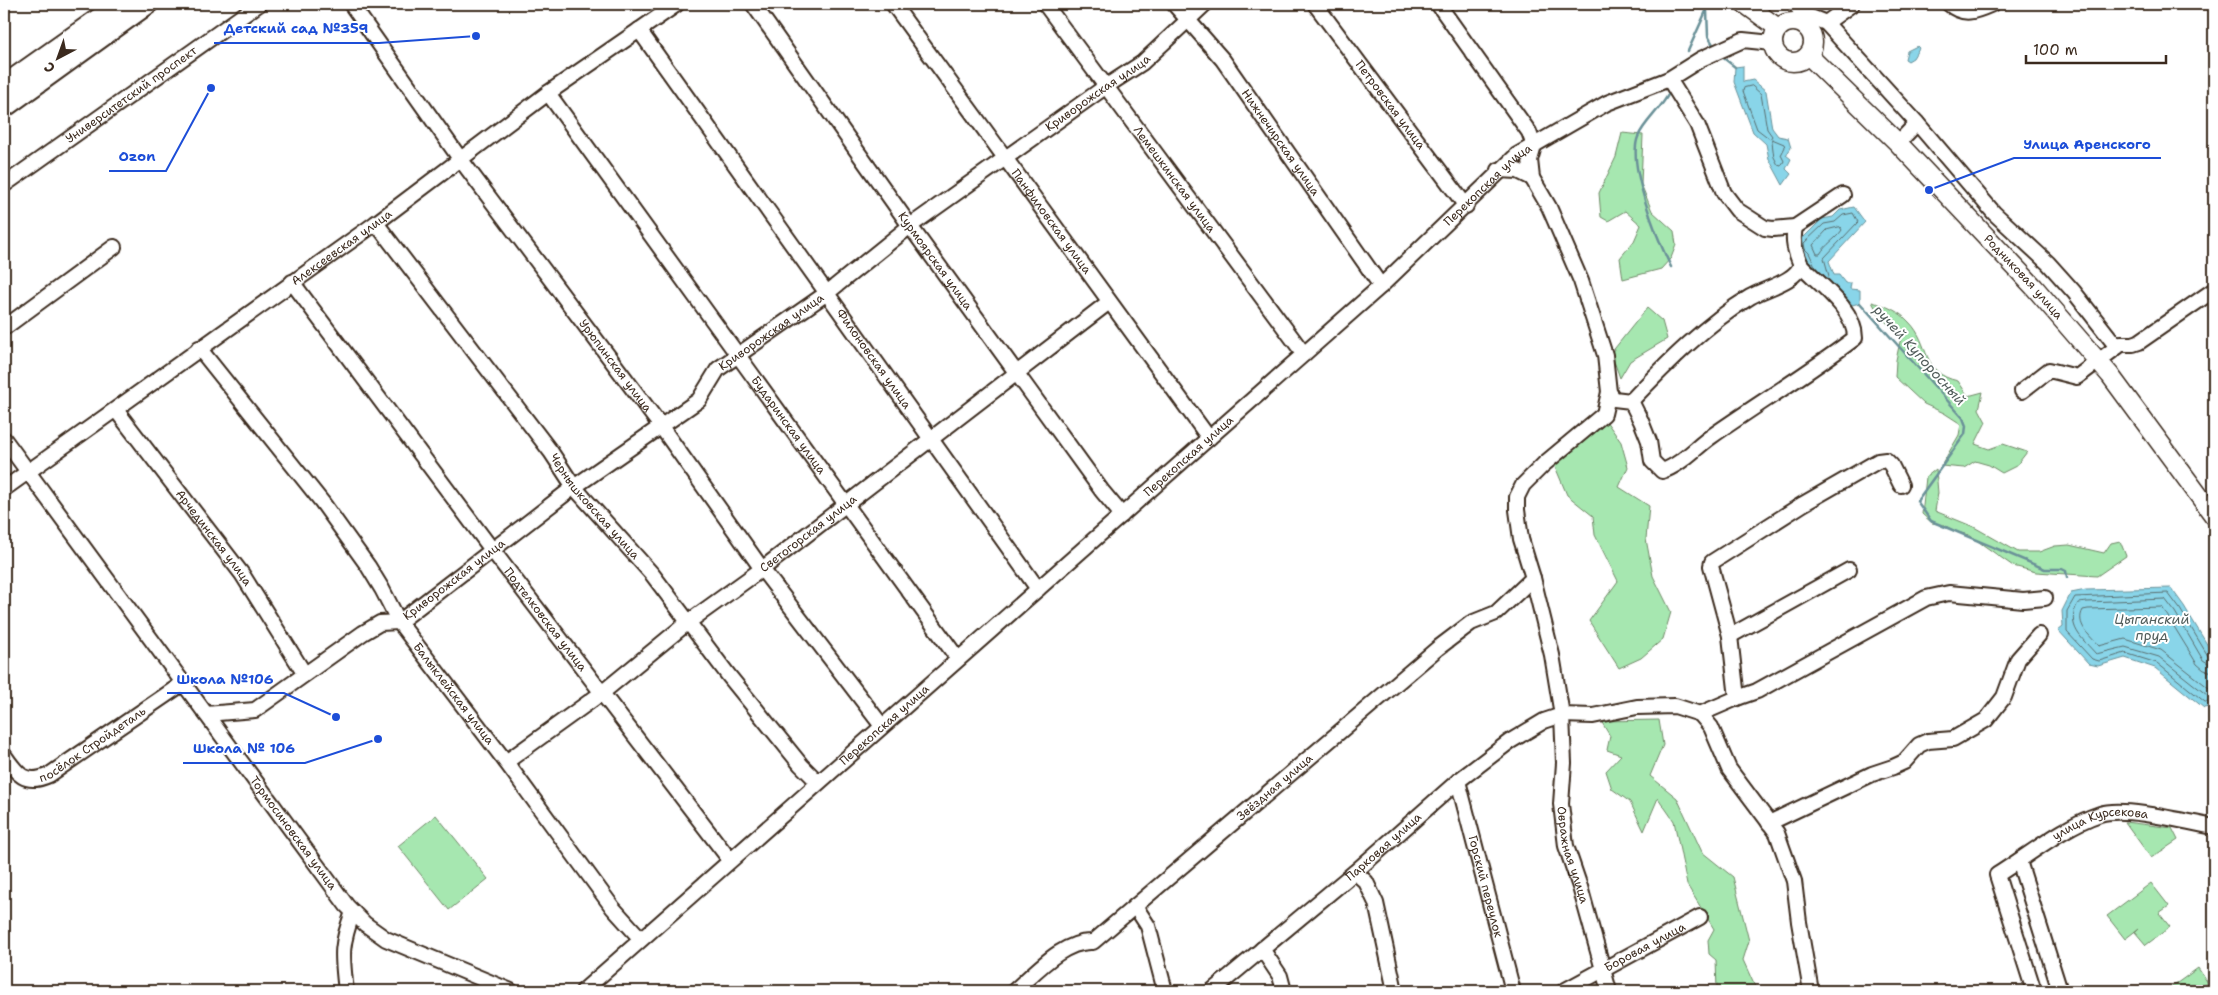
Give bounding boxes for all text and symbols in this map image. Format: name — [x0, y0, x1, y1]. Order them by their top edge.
callout: Детский сад №359 — [214, 14, 379, 43]
text: Детский сад №359 — [224, 19, 368, 37]
north arrow — [32, 32, 82, 82]
scale bar — [2026, 32, 2166, 64]
text: 100 m — [2033, 40, 2078, 60]
street label: Университетский проспект — [62, 42, 201, 147]
street label: Криворожская улица — [1042, 51, 1154, 135]
street label: Петровская улица — [1352, 57, 1429, 153]
text: С — [40, 58, 59, 77]
street label: Нижнечирская улица — [1238, 86, 1324, 199]
street label: Лемешкинская улица — [1130, 123, 1220, 236]
callout: Улица Аренского — [2014, 129, 2161, 158]
text: Улица Аренского — [2023, 135, 2151, 153]
street label: Перекопская улица — [1440, 140, 1535, 229]
callout: Ozon — [109, 142, 166, 171]
text: Ozon — [119, 147, 155, 165]
street label: Панфиловская улица — [1008, 166, 1095, 278]
street label: Алексеевская улица — [288, 206, 395, 289]
street label: Курмоярская улица — [894, 209, 976, 314]
street label: Родниковая улица — [1980, 231, 2067, 323]
street label: Криворожская улица — [715, 289, 827, 374]
water label: ручей Купоросный — [1869, 300, 1970, 409]
street label: Филоновская улица — [833, 306, 915, 413]
street label: Урюпинская улица — [575, 316, 656, 416]
street label: Бударинская улица — [748, 373, 830, 478]
street label: Перекопская улица — [1140, 412, 1237, 500]
street label: Чернышковская улица — [546, 450, 643, 563]
street label: Арчединская улица — [172, 486, 256, 589]
street label: Светогорская улица — [756, 491, 860, 576]
street label: Криворожская улица — [400, 535, 509, 624]
street label: Подтелковская улица — [500, 564, 591, 675]
water label: Цыганский пруд — [2114, 610, 2190, 644]
street label: Балыклейская улица — [409, 639, 498, 748]
callout: Школа №106 — [167, 664, 284, 693]
text: Школа №106 — [176, 670, 274, 688]
street label: Перекопская улица — [836, 681, 933, 769]
street label: посёлок Стройдеталь — [37, 703, 149, 786]
callout: Школа № 106 — [183, 734, 305, 763]
text: Школа № 106 — [193, 739, 295, 757]
street label: Звёздная улица — [1233, 750, 1316, 824]
street label: Тормосиновская улица — [246, 773, 341, 894]
street label: улица Курсекова — [2049, 804, 2150, 844]
street label: Овражная улица — [1553, 805, 1592, 906]
street label: Парковая улица — [1342, 809, 1425, 885]
street label: Горский переулок — [1465, 834, 1507, 940]
street label: Боровая улица — [1602, 918, 1689, 976]

